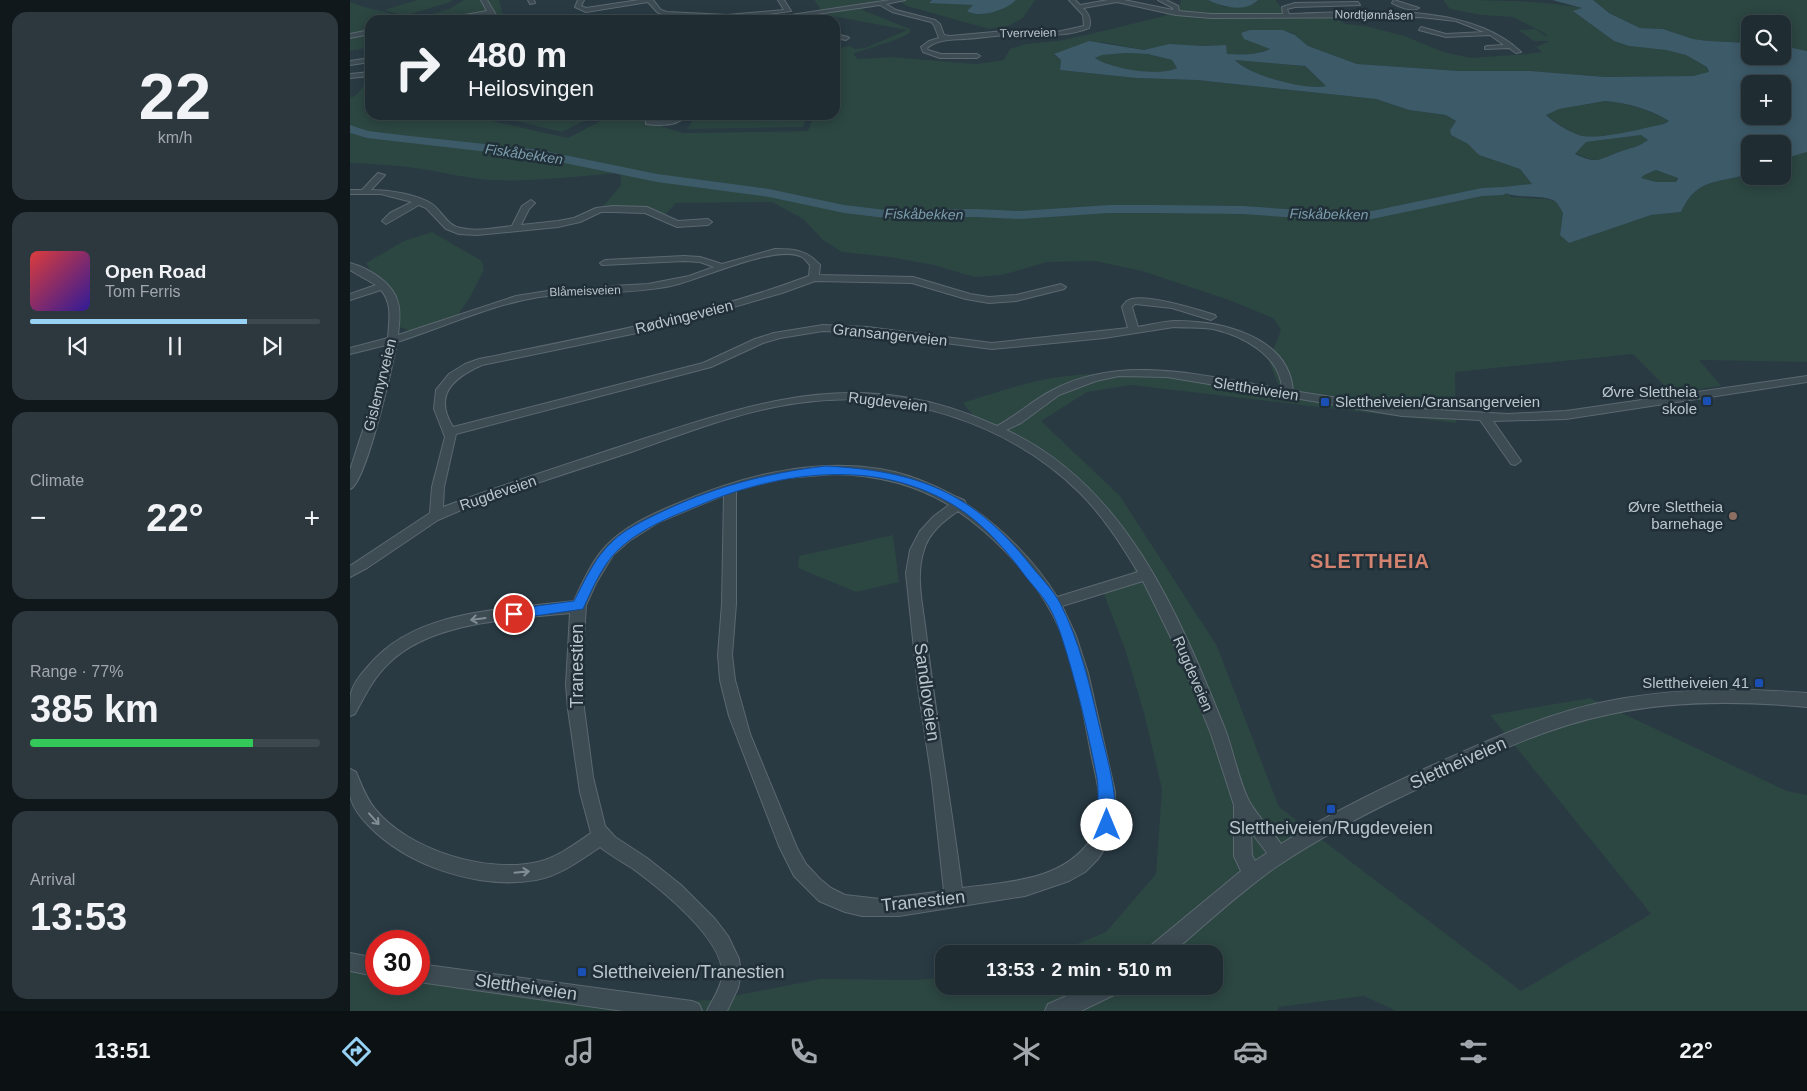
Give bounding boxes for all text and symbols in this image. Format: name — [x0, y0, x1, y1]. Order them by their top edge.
street label: Nordtjønnåsen — [1335, 7, 1413, 23]
map controls — [1741, 15, 1791, 185]
button: search — [1741, 15, 1791, 65]
street label: Tverrveien — [1000, 26, 1056, 40]
icon: right — [385, 35, 450, 100]
text: 480 m — [468, 35, 567, 74]
text: 22 — [139, 60, 211, 133]
button: + — [1741, 75, 1791, 125]
text: Heilosvingen — [468, 76, 594, 101]
text: km/h — [158, 129, 192, 146]
button: − — [1741, 135, 1791, 185]
water label: Fiskåbekken — [484, 141, 564, 167]
water label: Fiskåbekken — [885, 205, 964, 223]
water label: Fiskåbekken — [1290, 205, 1369, 223]
text: Open Road — [105, 261, 206, 282]
text: Tom Ferris — [105, 283, 181, 300]
street label: Blåmeisveien — [549, 283, 621, 299]
street label: Rødvingeveien — [633, 296, 734, 337]
street label: Gransangerveien — [832, 320, 948, 349]
icon: previous — [64, 332, 92, 360]
icon: pause — [161, 332, 189, 360]
icon: next — [258, 332, 286, 360]
street label: Gislemyrveien — [360, 337, 399, 433]
street label: Slettheiveien — [1212, 373, 1300, 404]
place label: Øvre Slettheia skole — [1602, 383, 1698, 417]
street label: Rugdeveien — [847, 388, 929, 415]
place label: Slettheiveien/Gransangerveien — [1335, 393, 1540, 410]
marker: Øvre Slettheia skole — [1701, 395, 1713, 407]
marker: Slettheiveien/Gransangerveien — [1319, 396, 1331, 408]
street label: Rugdeveien — [457, 471, 538, 514]
text: Climate — [30, 472, 84, 489]
text: 22° — [146, 497, 204, 539]
place label: Øvre Slettheia barnehage — [1628, 498, 1724, 532]
text: − — [30, 502, 46, 533]
text: + — [304, 502, 320, 533]
marker: Øvre Slettheia barnehage — [1727, 510, 1739, 522]
district label: SLETTHEIA — [1310, 550, 1430, 572]
pin — [493, 593, 535, 635]
icon: arrive — [500, 600, 528, 628]
one-way arrow — [470, 614, 486, 624]
street label: Tranestien — [567, 624, 587, 708]
street label: Rugdeveien — [1170, 634, 1217, 714]
street label: Sandloveien — [910, 642, 944, 742]
text: Range · 77% — [30, 663, 123, 680]
place label: Slettheiveien 41 — [1642, 674, 1749, 691]
marker: Slettheiveien 41 — [1753, 677, 1765, 689]
text: 385 km — [30, 688, 159, 730]
street label: Slettheiveien — [1407, 733, 1509, 793]
position arrow — [1080, 798, 1132, 850]
marker: Slettheiveien/Rugdeveien — [1325, 803, 1337, 815]
one-way arrow — [368, 813, 380, 826]
place label: Slettheiveien/Rugdeveien — [1229, 818, 1433, 838]
one-way arrow — [514, 867, 530, 877]
text: Arrival — [30, 871, 75, 888]
street label: Tranestien — [880, 887, 966, 915]
text: 13:53 — [30, 896, 127, 938]
speed limit sign: 30 — [365, 930, 430, 995]
text: 13:53 · 2 min · 510 m — [986, 959, 1172, 980]
place label: Slettheiveien/Tranestien — [592, 962, 784, 982]
marker: Slettheiveien/Tranestien — [576, 966, 588, 978]
street label: Slettheiveien — [474, 970, 578, 1004]
icon: directions — [339, 1034, 374, 1069]
icon: music — [562, 1034, 597, 1069]
icon: phone — [786, 1034, 821, 1069]
icon: climate — [1009, 1034, 1044, 1069]
icon: car — [1233, 1034, 1268, 1069]
icon: filters — [1456, 1034, 1491, 1069]
text: 13:51 — [94, 1038, 150, 1063]
text: 22° — [1679, 1038, 1713, 1063]

